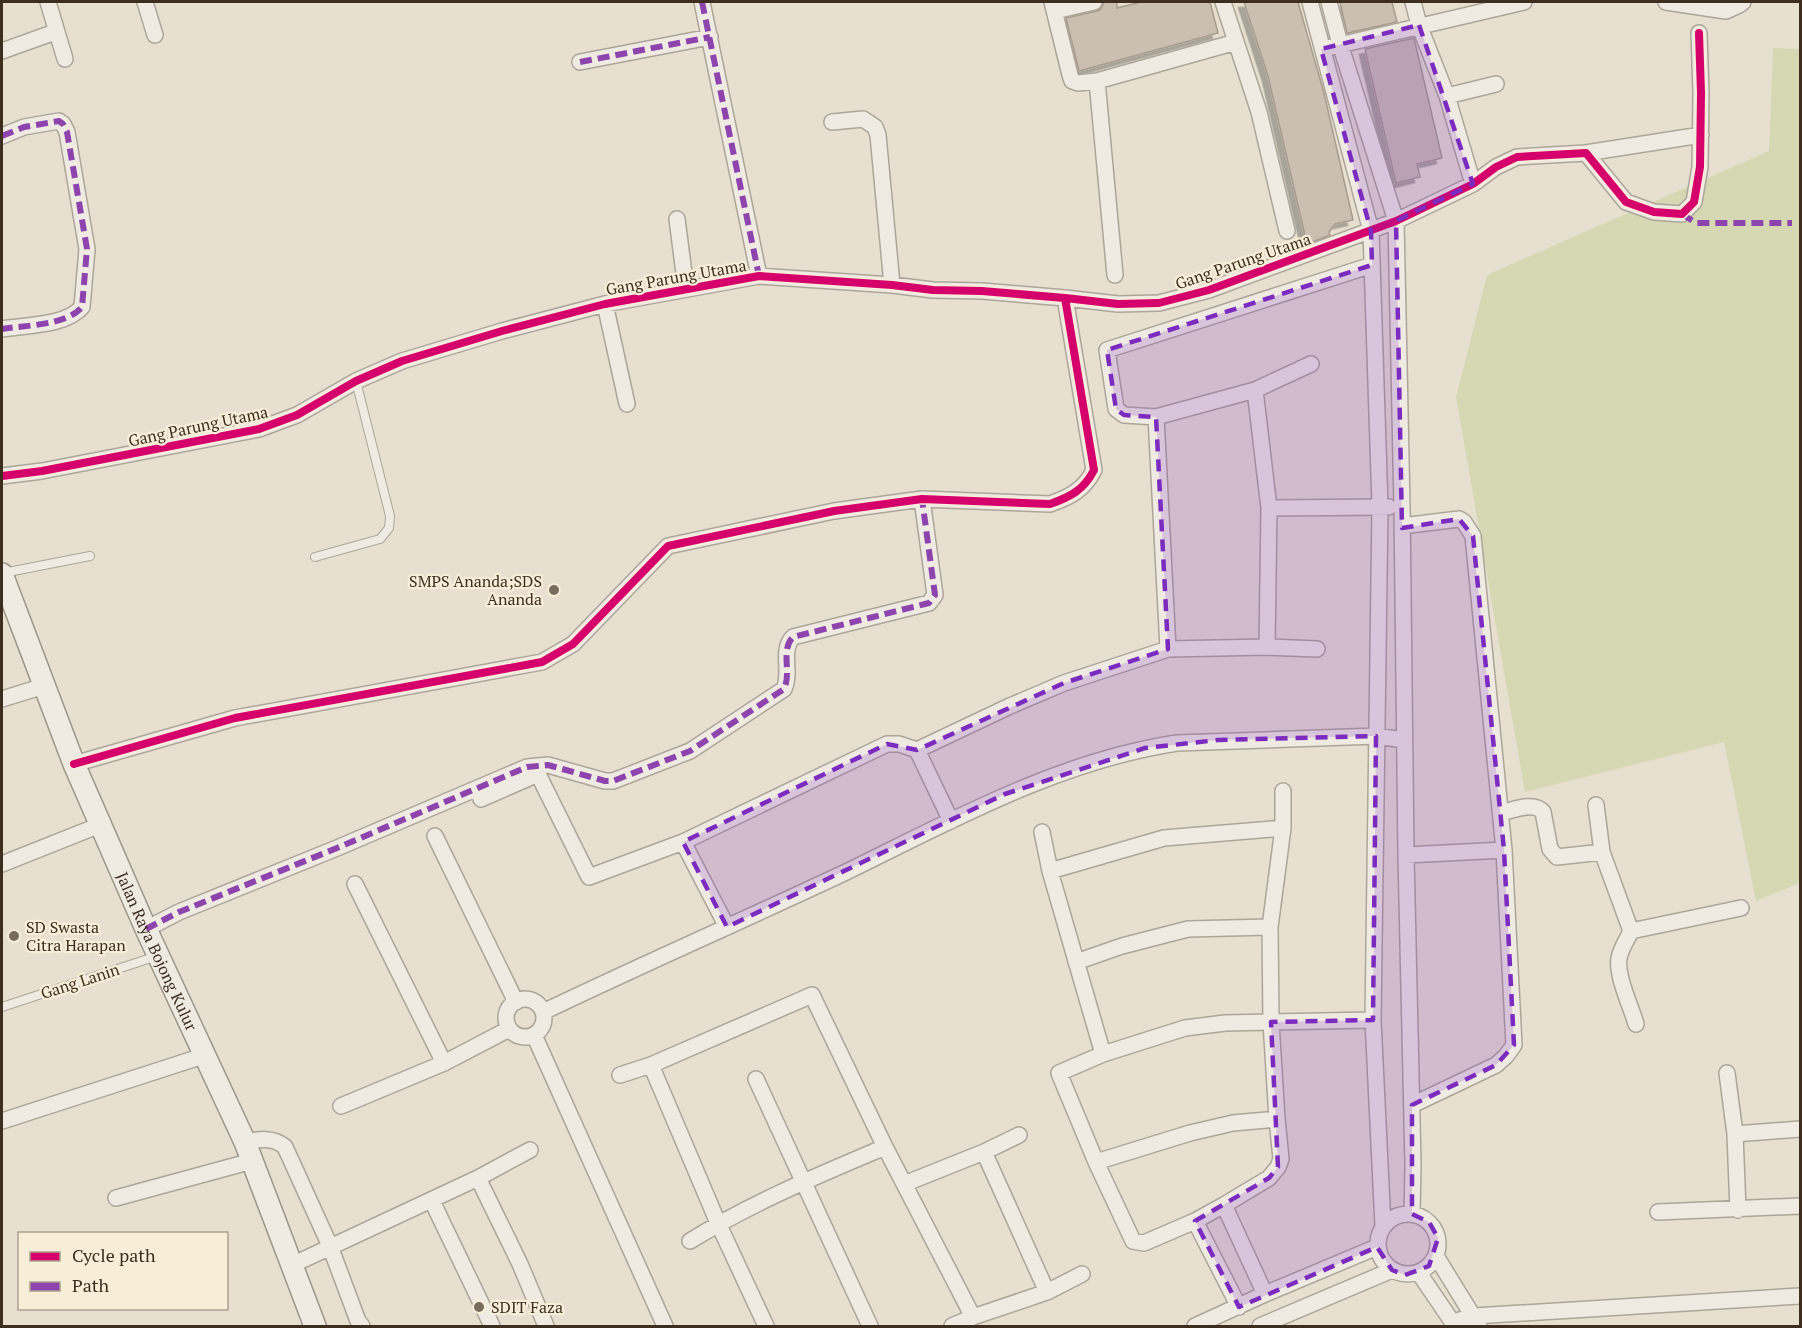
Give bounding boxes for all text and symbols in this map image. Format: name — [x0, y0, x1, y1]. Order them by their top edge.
street label: Gang Parung Utama — [1172, 227, 1314, 295]
street label: Gang Parung Utama — [604, 254, 748, 300]
street label: Gang Parung Utama — [126, 400, 270, 452]
place label: SMPS Ananda;SDS Ananda — [409, 570, 542, 610]
marker: SMPS Ananda;SDS Ananda — [547, 583, 561, 597]
street label: Jalan Raya Bojong Kulur — [111, 869, 203, 1035]
place label: SD Swasta Citra Harapan — [26, 916, 126, 956]
marker: SD Swasta Citra Harapan — [7, 929, 21, 943]
street label: Gang Lanin — [38, 958, 123, 1004]
legend — [18, 1232, 228, 1310]
text: Cycle path — [72, 1243, 156, 1267]
text: Path — [72, 1273, 109, 1297]
place label: SDIT Faza — [491, 1296, 563, 1318]
marker: SDIT Faza — [472, 1300, 486, 1314]

